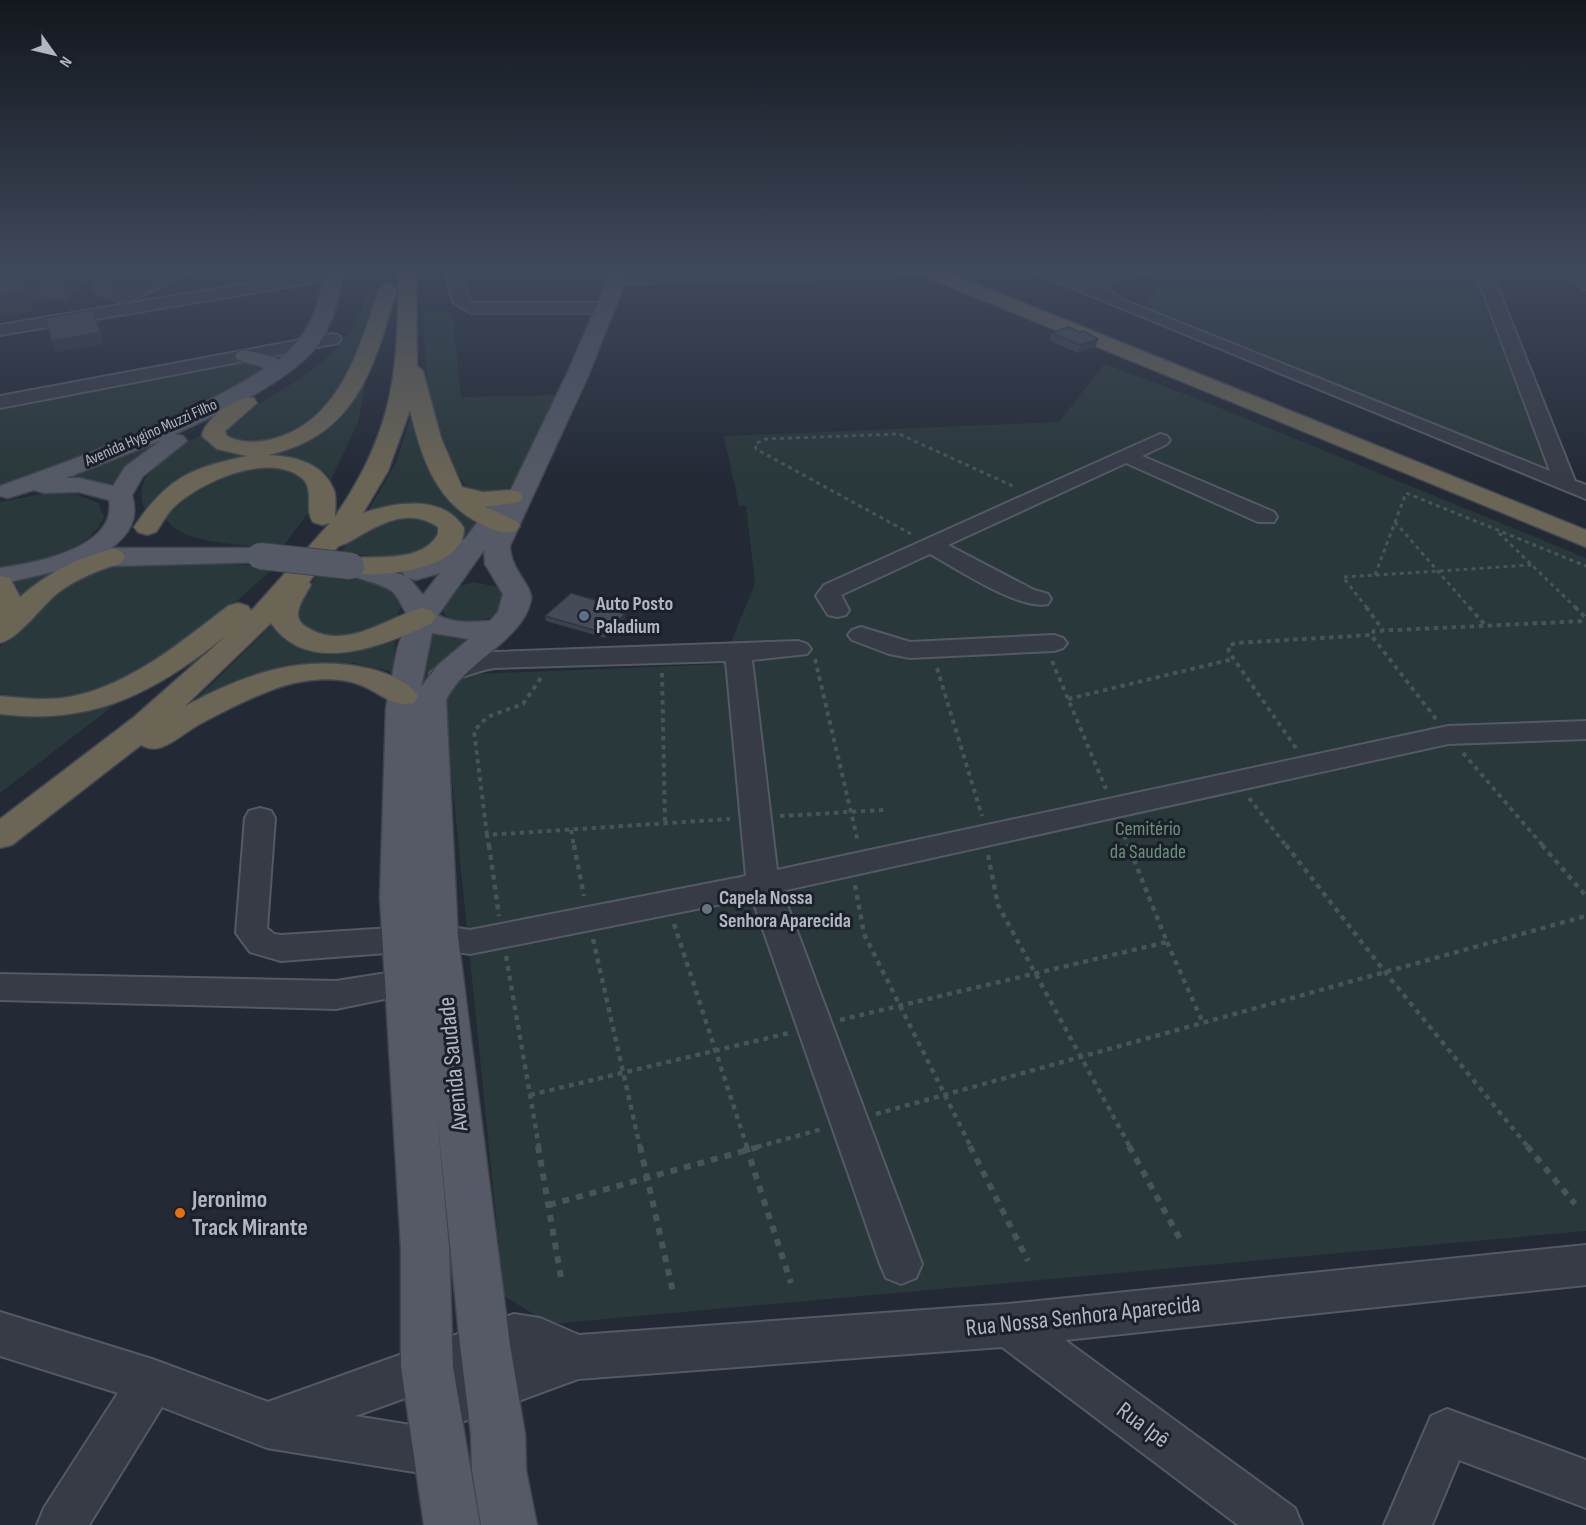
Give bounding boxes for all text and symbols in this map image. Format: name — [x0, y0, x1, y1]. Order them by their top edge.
north arrow — [24, 24, 84, 84]
text: N — [55, 53, 75, 70]
street label: Avenida Hygino Muzzi Filho — [81, 395, 220, 471]
place label: Auto Posto Paladium — [595, 592, 673, 639]
marker: Auto Posto Paladium — [577, 609, 591, 623]
park label: Cemitério da Saudade — [1110, 817, 1186, 864]
place label: Capela Nossa Senhora Aparecida — [719, 886, 851, 933]
marker: Capela Nossa Senhora Aparecida — [700, 902, 714, 916]
street label: Avenida Saudade — [432, 995, 475, 1134]
place label: Jeronimo Track Mirante — [191, 1185, 308, 1242]
marker: Jeronimo Track Mirante — [173, 1206, 187, 1220]
street label: Rua Nossa Senhora Aparecida — [964, 1289, 1202, 1343]
street label: Rua Ipê — [1111, 1396, 1175, 1454]

